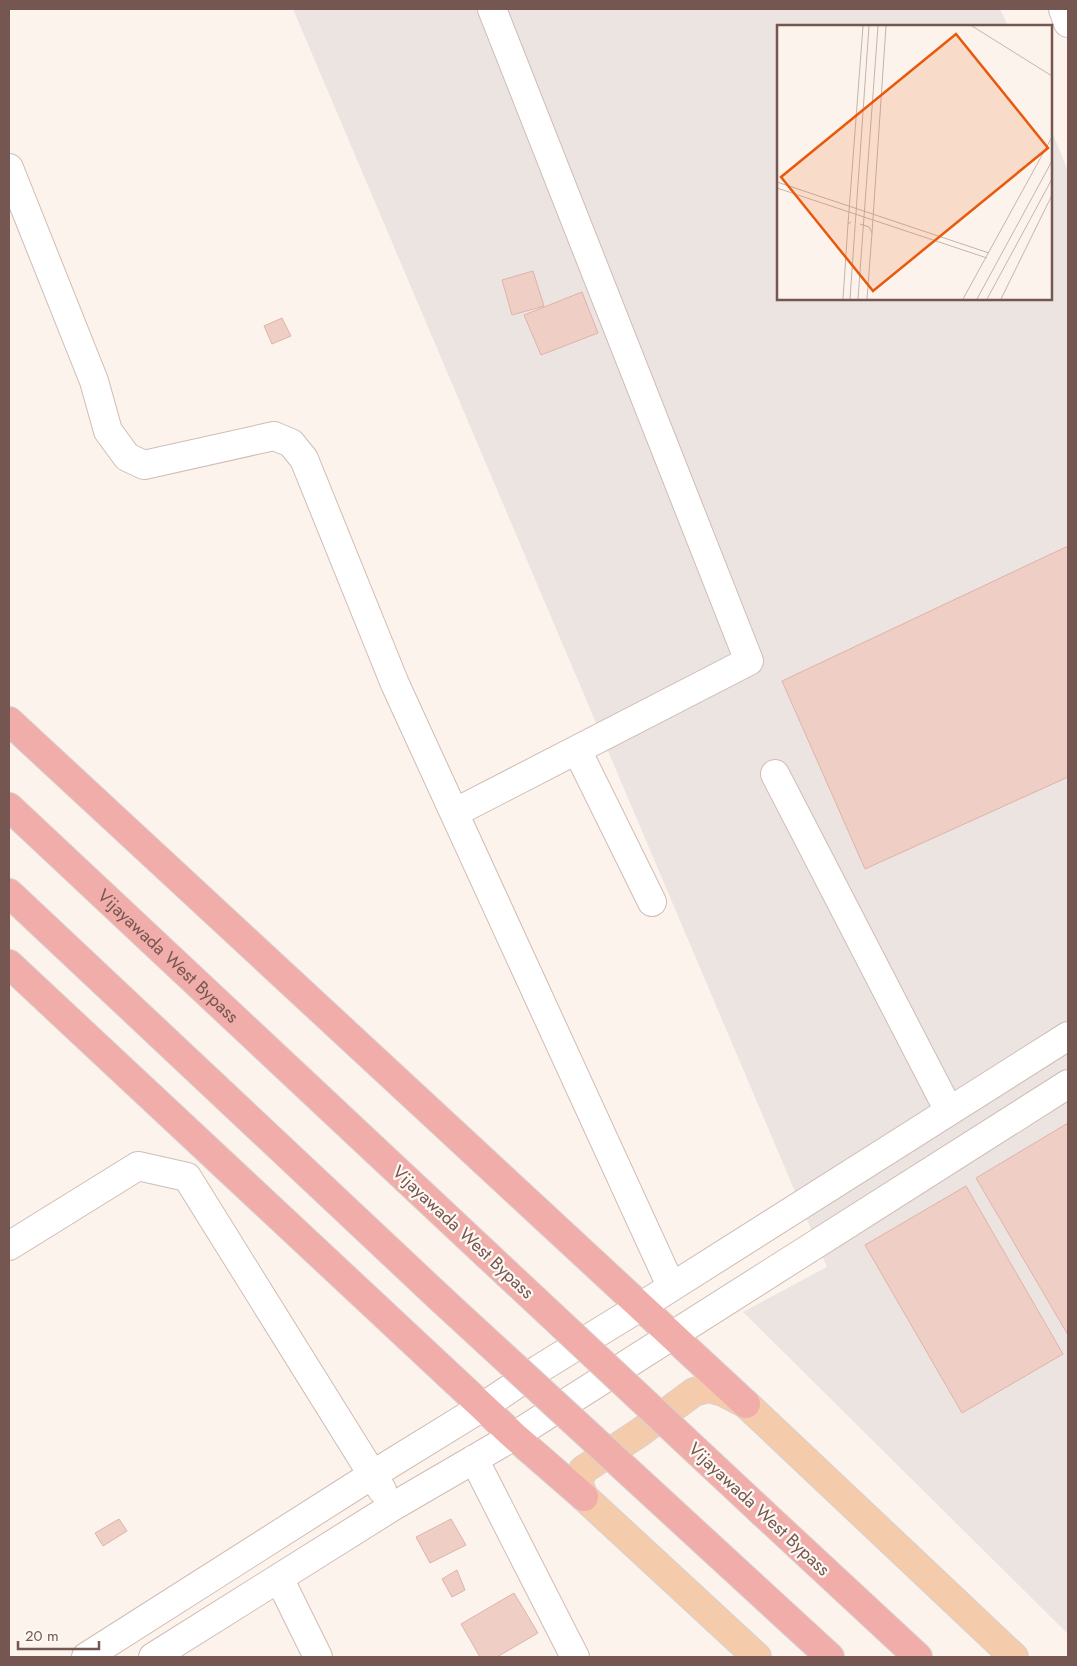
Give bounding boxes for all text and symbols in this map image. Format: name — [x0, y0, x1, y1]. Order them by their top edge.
inset map — [777, 25, 1052, 300]
street label: Vijayawada West Bypass — [91, 883, 245, 1029]
street label: Vijayawada West Bypass — [386, 1159, 540, 1305]
street label: Vijayawada West Bypass — [682, 1436, 836, 1582]
scale bar — [18, 1618, 99, 1650]
text: 20 m — [25, 1625, 59, 1647]

